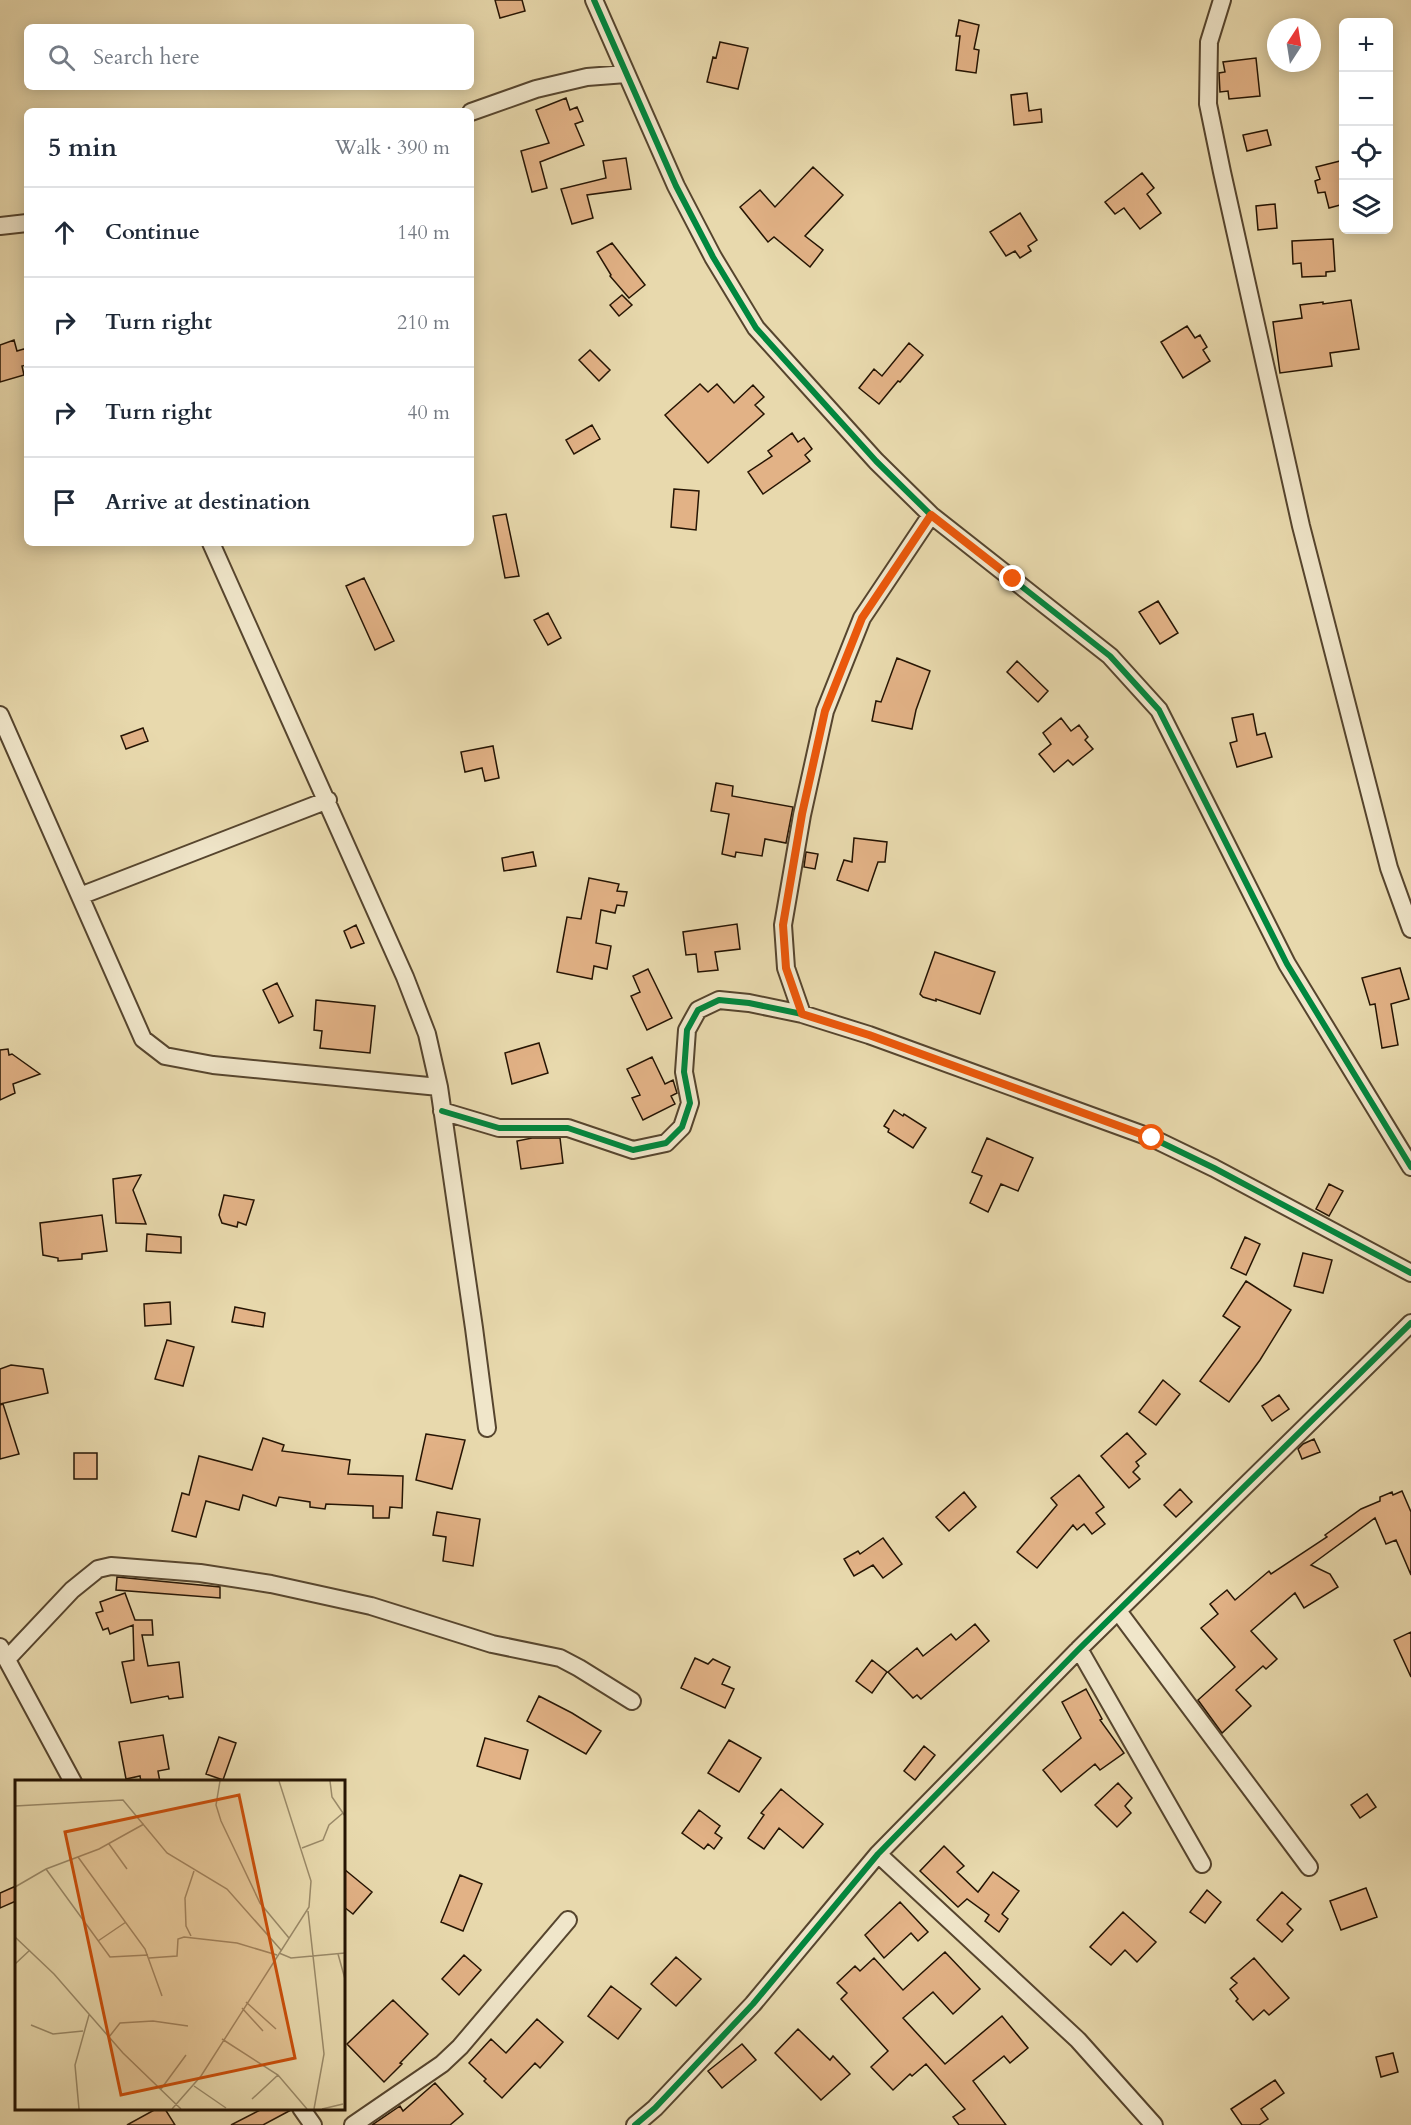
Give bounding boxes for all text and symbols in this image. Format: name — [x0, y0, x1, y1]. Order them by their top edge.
north arrow — [1267, 18, 1321, 72]
map controls — [1339, 18, 1393, 234]
button: + — [1339, 18, 1393, 72]
search box — [24, 24, 474, 90]
icon: search — [45, 41, 78, 74]
text: Search here — [93, 42, 200, 72]
button: − — [1339, 72, 1393, 126]
button: locate — [1339, 126, 1393, 180]
text: 5 min — [48, 130, 117, 165]
text: Walk · 390 m — [335, 134, 450, 161]
button: layers — [1339, 180, 1393, 234]
icon: ahead — [48, 216, 81, 249]
text: Continue — [105, 217, 200, 247]
text: 140 m — [397, 219, 450, 246]
icon: right — [48, 306, 81, 339]
text: Turn right — [105, 307, 212, 337]
text: 210 m — [397, 309, 450, 336]
icon: right — [48, 396, 81, 429]
text: Turn right — [105, 397, 212, 427]
text: 40 m — [407, 399, 450, 426]
icon: arrive — [48, 486, 81, 519]
text: Arrive at destination — [105, 487, 310, 517]
route end — [999, 565, 1025, 591]
route start — [1138, 1124, 1164, 1150]
inset map — [15, 1780, 345, 2110]

